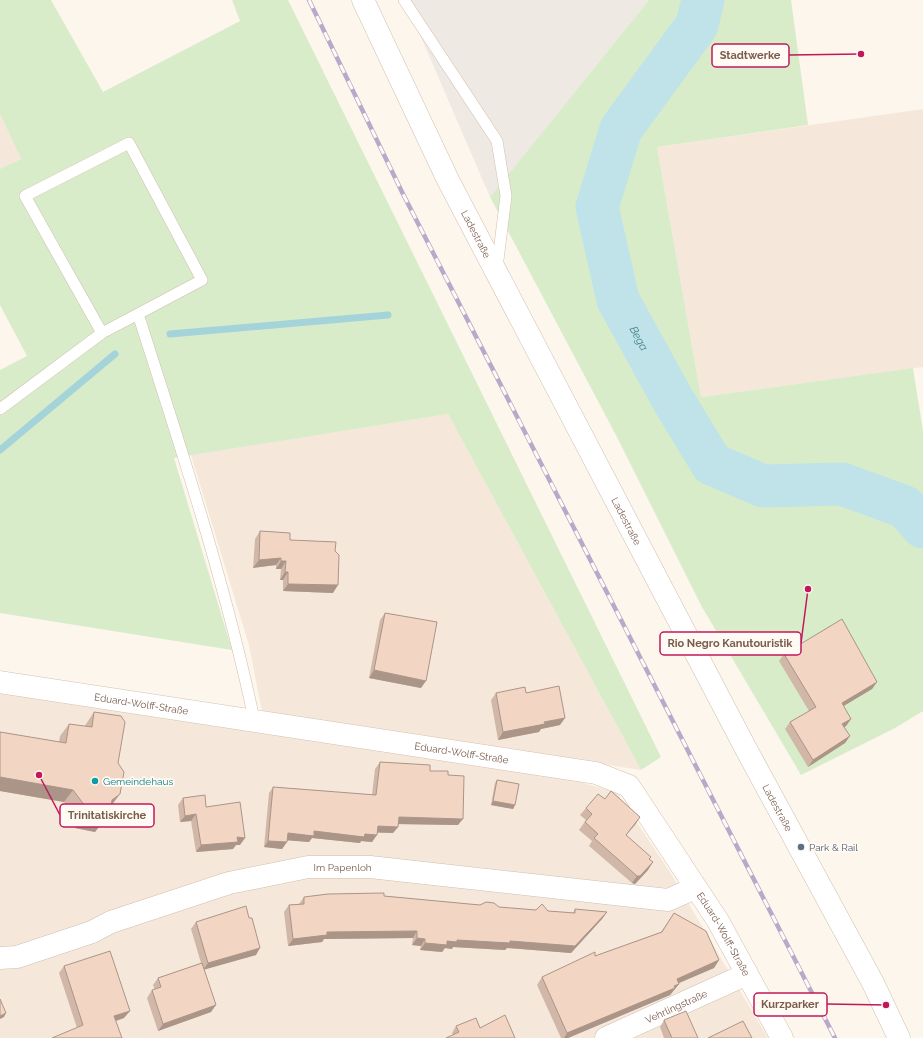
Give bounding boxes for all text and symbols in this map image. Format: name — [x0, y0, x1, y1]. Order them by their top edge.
callout: Stadtwerke — [712, 44, 789, 67]
text: Stadtwerke — [720, 49, 781, 62]
street label: Ladestraße — [459, 208, 493, 260]
water label: Bega — [627, 324, 651, 353]
street label: Ladestraße — [610, 495, 644, 547]
callout: Rio Negro Kanutouristik — [660, 632, 801, 655]
text: Rio Negro Kanutouristik — [667, 637, 793, 650]
street label: Eduard-Wolff-Straße — [94, 691, 189, 716]
street label: Eduard-Wolff-Straße — [414, 740, 510, 765]
marker: Gemeindehaus — [90, 776, 100, 786]
place label: Gemeindehaus — [103, 776, 173, 787]
street label: Ladestraße — [761, 782, 795, 833]
callout: Trinitatiskirche — [60, 804, 154, 827]
text: Trinitatiskirche — [68, 809, 147, 822]
marker: Park & Rail — [796, 842, 806, 852]
place label: Park & Rail — [809, 842, 858, 853]
street label: Im Papenloh — [313, 862, 372, 873]
street label: Eduard-Wolff-Straße — [695, 890, 752, 978]
street label: Vehrlingstraße — [643, 987, 709, 1025]
callout: Kurzparker — [754, 993, 827, 1016]
text: Kurzparker — [761, 998, 820, 1011]

